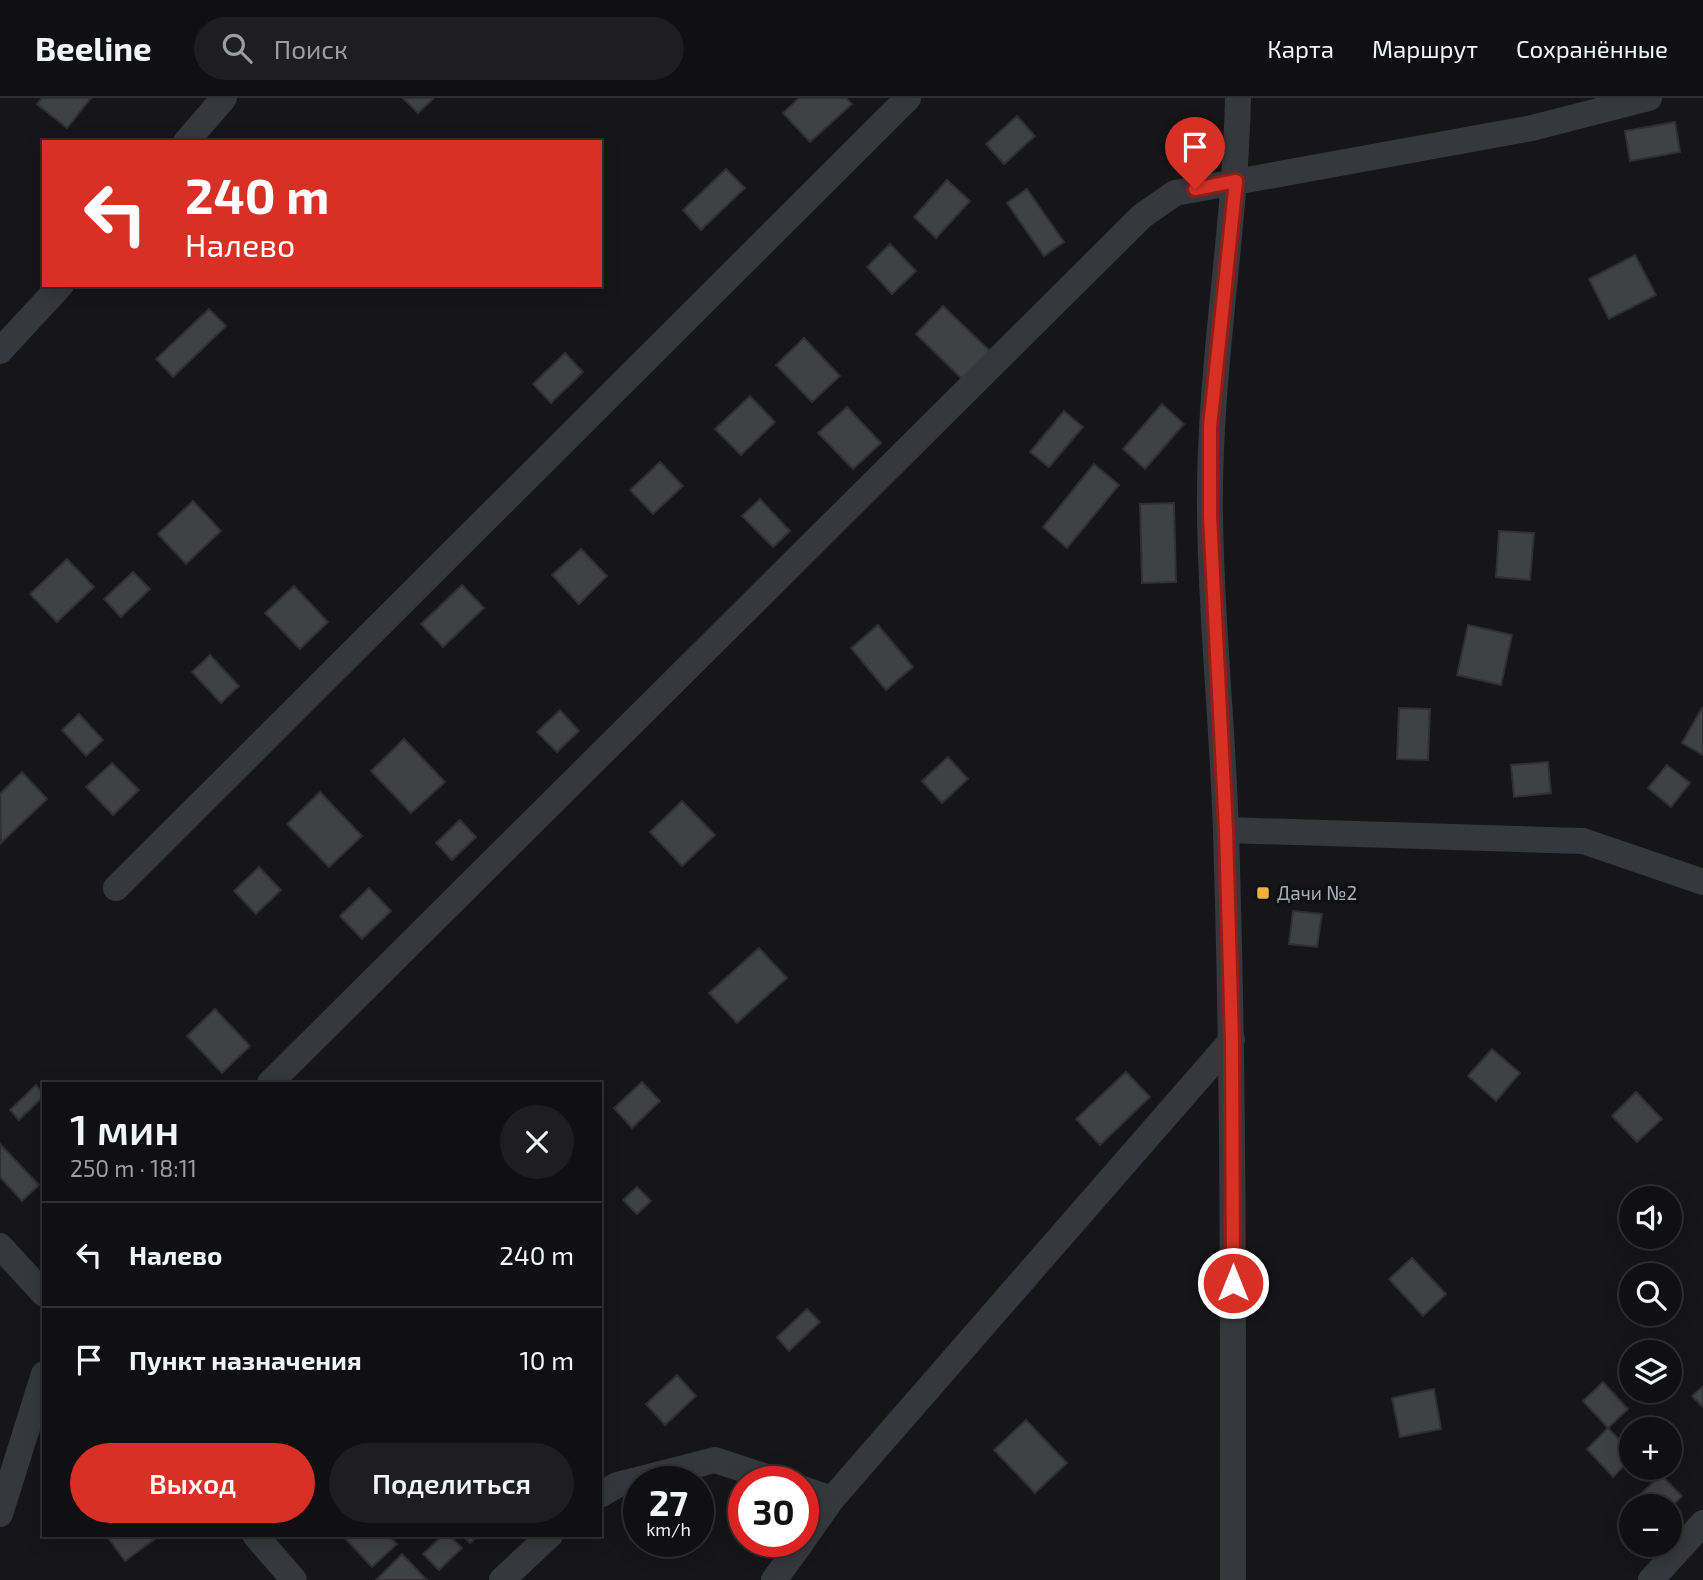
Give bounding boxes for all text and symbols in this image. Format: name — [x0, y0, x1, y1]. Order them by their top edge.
search box — [194, 17, 684, 80]
text: Beeline — [35, 28, 152, 68]
icon: search — [218, 29, 256, 67]
text: Поиск — [274, 33, 348, 64]
text: Карта — [1267, 34, 1334, 63]
text: Маршрут — [1372, 34, 1478, 63]
text: Сохранённые — [1516, 34, 1668, 63]
pin — [1165, 117, 1225, 189]
icon: arrive — [1176, 128, 1214, 166]
text: 240 m — [185, 165, 329, 224]
icon: left — [70, 168, 161, 259]
text: Налево — [185, 225, 295, 263]
place label: Дачи №2 — [1277, 881, 1357, 904]
marker: Дачи №2 — [1255, 885, 1271, 901]
text: 1 мин — [70, 1103, 179, 1153]
button: close — [500, 1105, 574, 1179]
text: 250 m · 18:11 — [70, 1154, 197, 1182]
map controls — [1619, 1186, 1682, 1557]
button: sound — [1619, 1186, 1682, 1249]
icon: left — [70, 1236, 108, 1274]
text: Налево — [129, 1239, 222, 1270]
text: 240 m — [499, 1239, 574, 1270]
position arrow — [1196, 1246, 1270, 1320]
button: search — [1619, 1263, 1682, 1326]
button: layers — [1619, 1340, 1682, 1403]
icon: arrive — [70, 1341, 108, 1379]
text: Пункт назначения — [129, 1344, 362, 1375]
text: 10 m — [519, 1344, 574, 1375]
button: + — [1619, 1417, 1682, 1480]
button: Выход — [70, 1443, 315, 1523]
button: Поделиться — [329, 1443, 574, 1523]
speed limit sign: 30 — [728, 1466, 819, 1557]
text: 27 — [649, 1481, 688, 1523]
button: − — [1619, 1494, 1682, 1557]
text: km/h — [646, 1518, 691, 1540]

